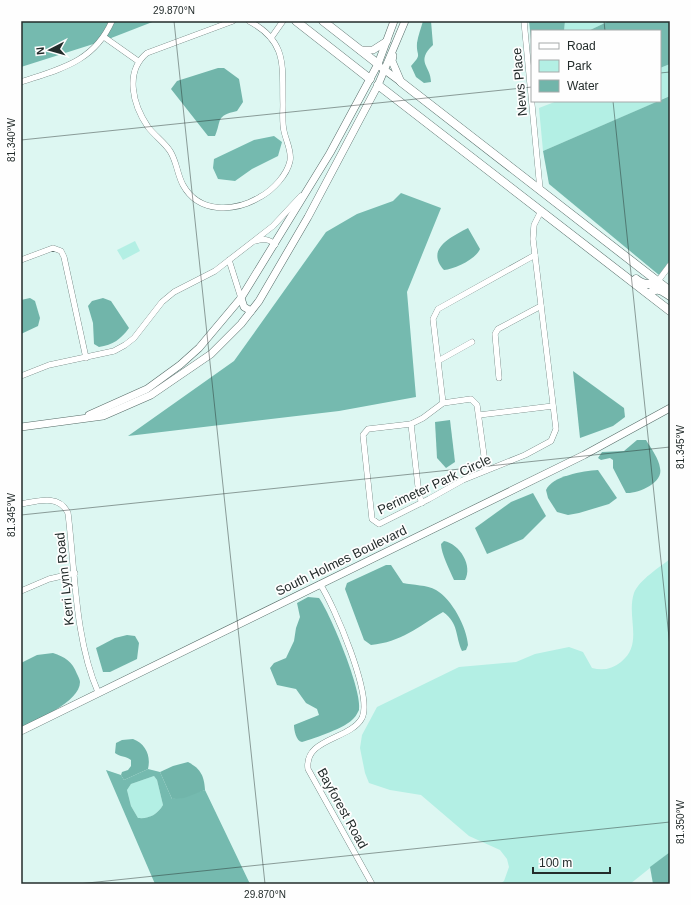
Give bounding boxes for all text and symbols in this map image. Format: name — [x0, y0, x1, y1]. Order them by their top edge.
text: 29.870°N — [153, 5, 195, 16]
north arrow — [30, 30, 70, 70]
legend — [531, 30, 661, 102]
text: Road — [567, 39, 596, 53]
text: N — [34, 46, 46, 56]
street label: News Place — [509, 47, 530, 117]
text: Park — [567, 59, 593, 73]
text: Water — [567, 79, 599, 93]
text: 81.340°W — [6, 117, 17, 162]
text: 81.345°W — [675, 424, 686, 469]
street label: Perimeter Park Circle — [375, 452, 493, 517]
text: 81.345°W — [6, 492, 17, 537]
street label: South Holmes Boulevard — [273, 522, 409, 599]
street label: Kerri Lynn Road — [52, 532, 77, 626]
street label: Bayforest Road — [314, 765, 371, 851]
text: 81.350°W — [675, 799, 686, 844]
scale bar — [533, 849, 610, 875]
text: 100 m — [539, 856, 572, 870]
text: 29.870°N — [244, 889, 286, 900]

